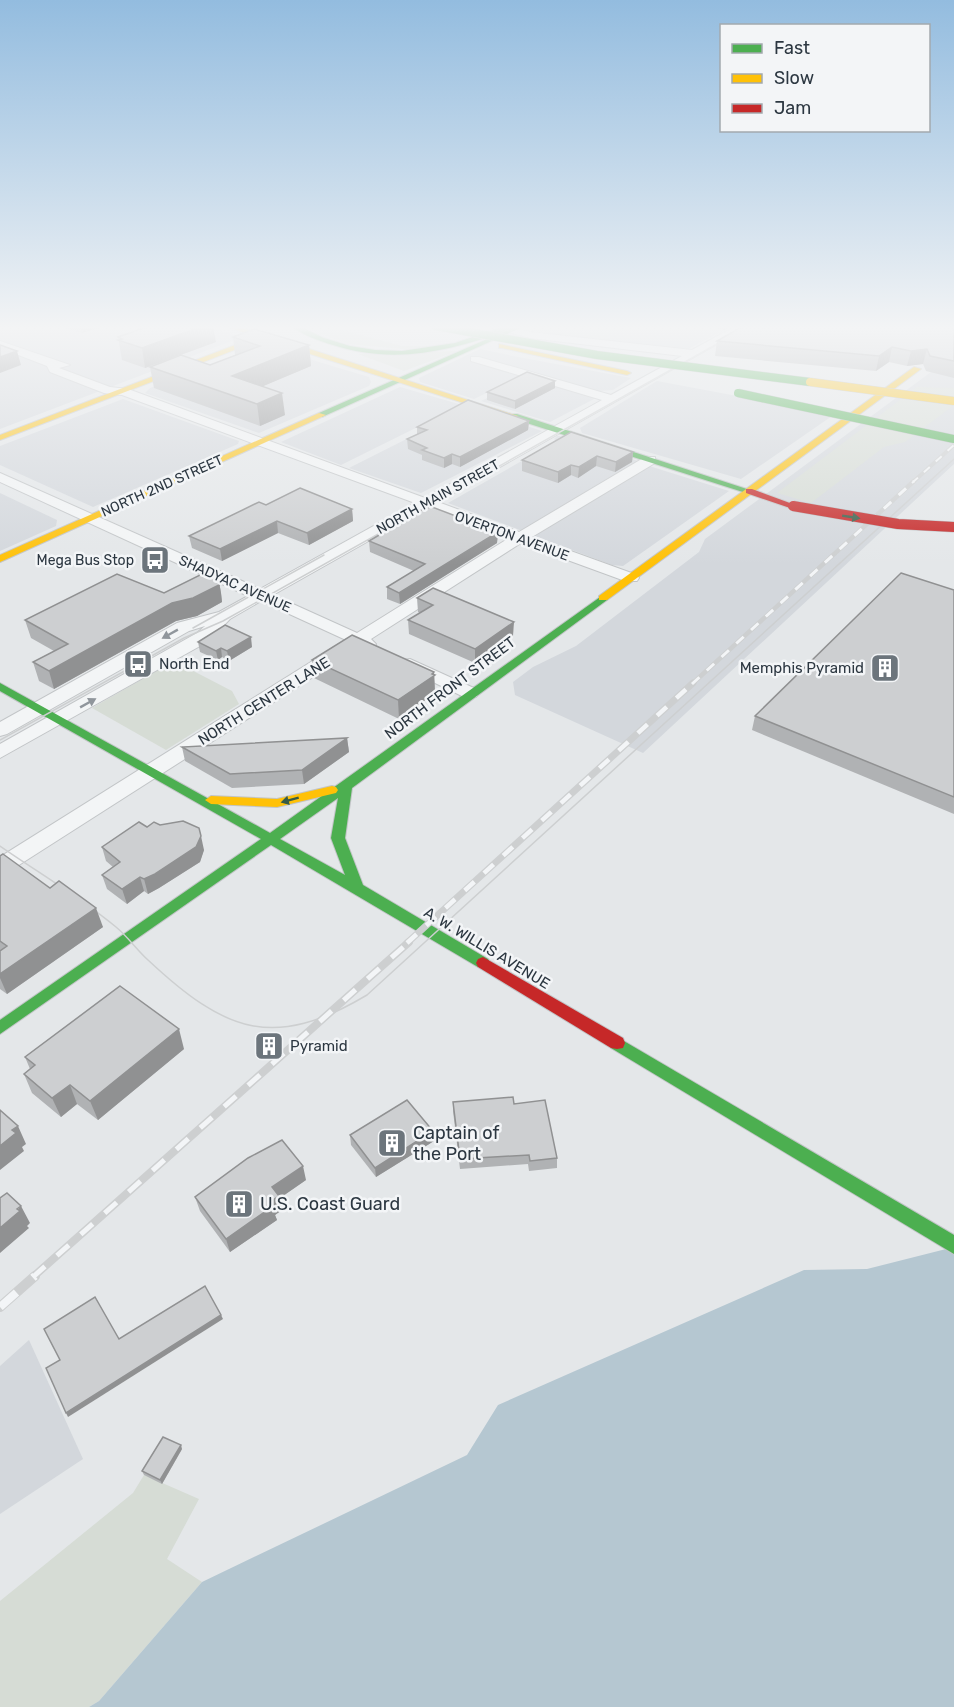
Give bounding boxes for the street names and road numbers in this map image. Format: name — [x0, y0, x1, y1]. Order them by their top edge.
street label: NORTH 2ND STREET — [98, 451, 226, 521]
street label: NORTH MAIN STREET — [373, 456, 503, 538]
street label: OVERTON AVENUE — [452, 507, 572, 565]
street label: SHADYAC AVENUE — [176, 552, 294, 616]
street label: NORTH FRONT STREET — [381, 633, 519, 743]
street label: NORTH CENTER LANE — [195, 653, 333, 749]
street label: A. W. WILLIS AVENUE — [421, 903, 553, 993]

